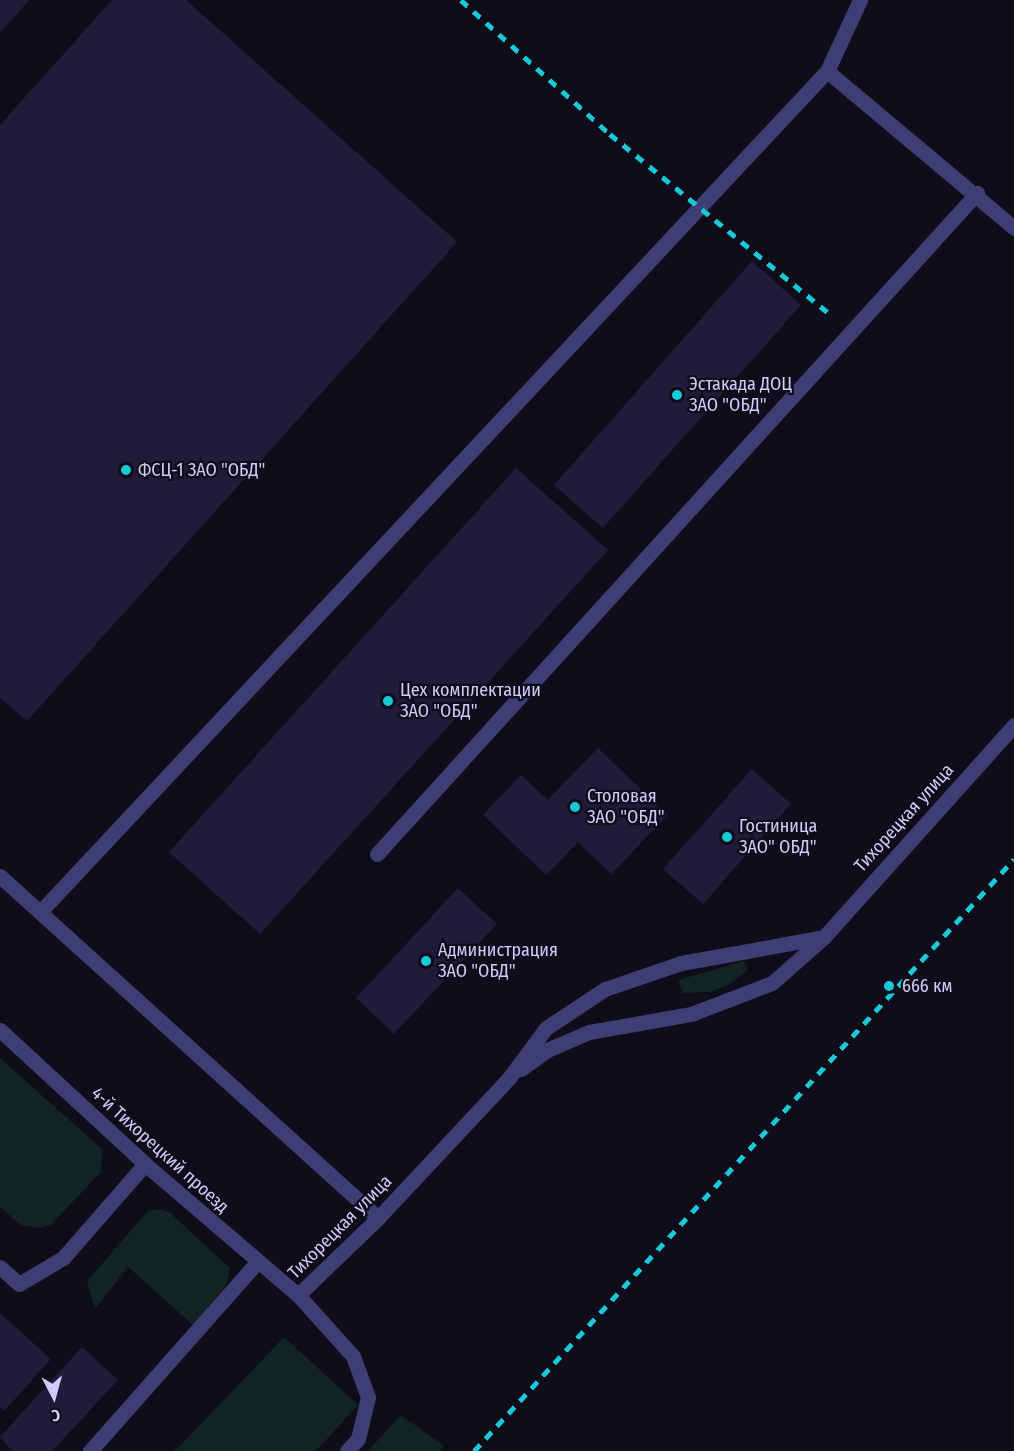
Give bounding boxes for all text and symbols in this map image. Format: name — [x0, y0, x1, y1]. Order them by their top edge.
place label: Эстакада ДОЦ ЗАО "ОБД" — [689, 374, 792, 416]
marker: Эстакада ДОЦ ЗАО "ОБД" — [670, 388, 684, 402]
place label: ФСЦ-1 ЗАО "ОБД" — [138, 459, 265, 481]
marker: ФСЦ-1 ЗАО "ОБД" — [119, 463, 133, 477]
place label: Цех комплектации ЗАО "ОБД" — [400, 680, 541, 722]
marker: Цех комплектации ЗАО "ОБД" — [381, 694, 395, 708]
street label: Тихорецкая улица — [850, 760, 958, 876]
place label: Столовая ЗАО "ОБД" — [587, 786, 665, 828]
marker: Столовая ЗАО "ОБД" — [568, 800, 582, 814]
place label: Гостиница ЗАО" ОБД" — [739, 816, 817, 858]
marker: Гостиница ЗАО" ОБД" — [720, 830, 734, 844]
place label: Администрация ЗАО "ОБД" — [438, 940, 558, 982]
marker: Администрация ЗАО "ОБД" — [419, 954, 433, 968]
place label: 666 км — [902, 975, 952, 997]
marker: 666 км — [880, 977, 898, 995]
street label: 4-й Тихорецкий проезд — [87, 1082, 233, 1218]
street label: Тихорецкая улица — [284, 1171, 396, 1283]
north arrow — [24, 1367, 84, 1427]
text: С — [51, 1406, 61, 1425]

